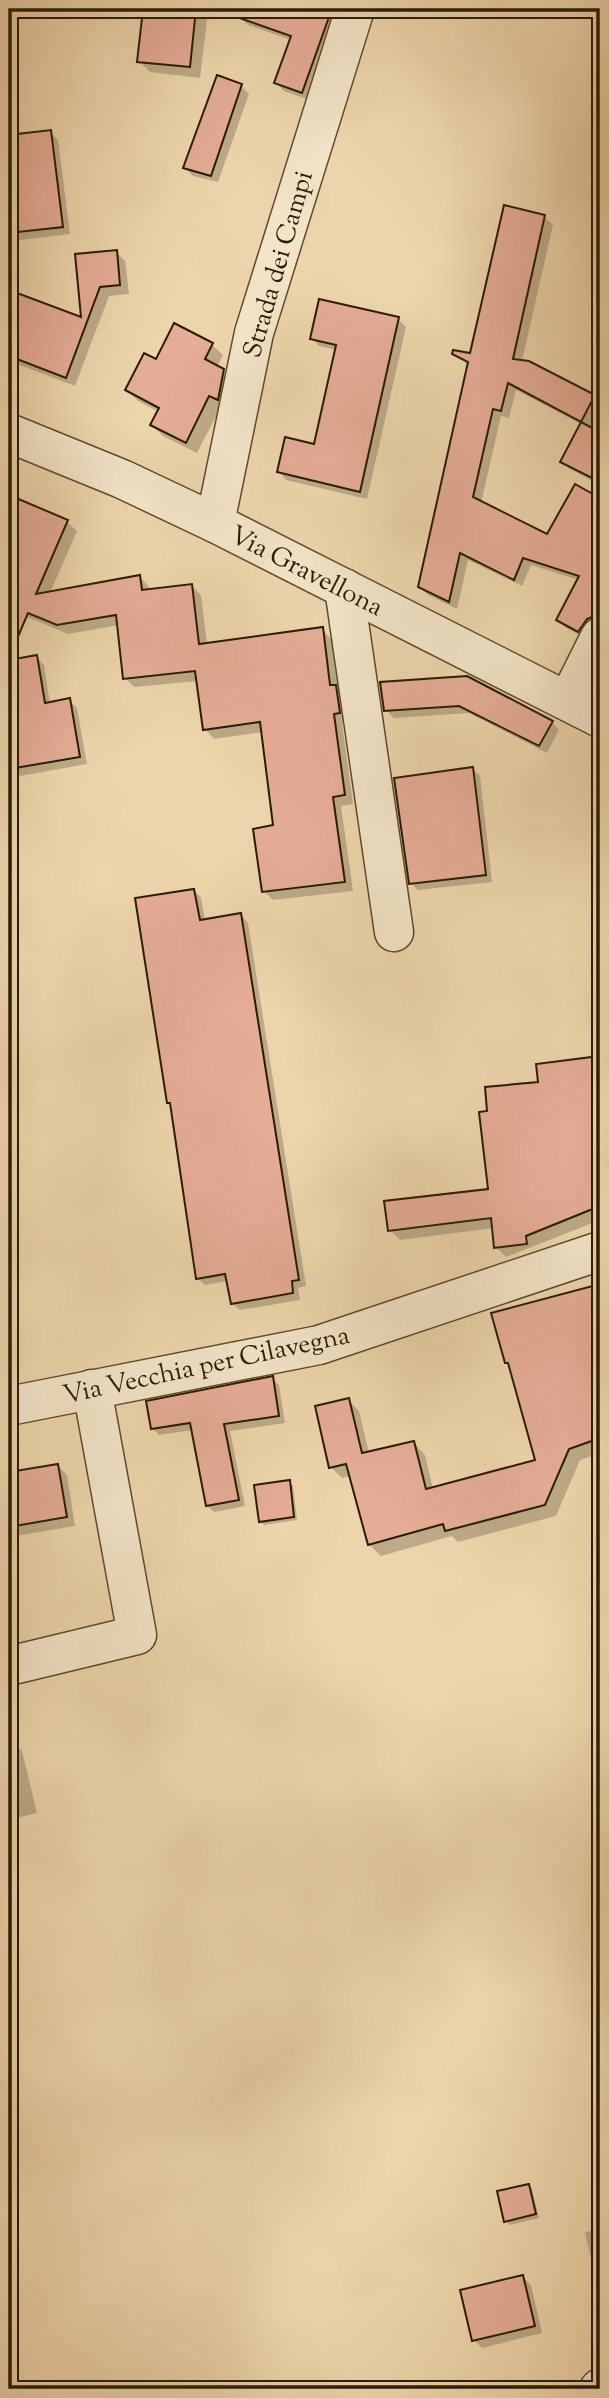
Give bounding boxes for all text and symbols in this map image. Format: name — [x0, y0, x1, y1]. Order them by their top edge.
street label: Strada dei Campi — [235, 167, 324, 363]
street label: Via Gravellona — [223, 518, 389, 627]
street label: Via Vecchia per Cilavegna — [60, 1318, 353, 1415]

